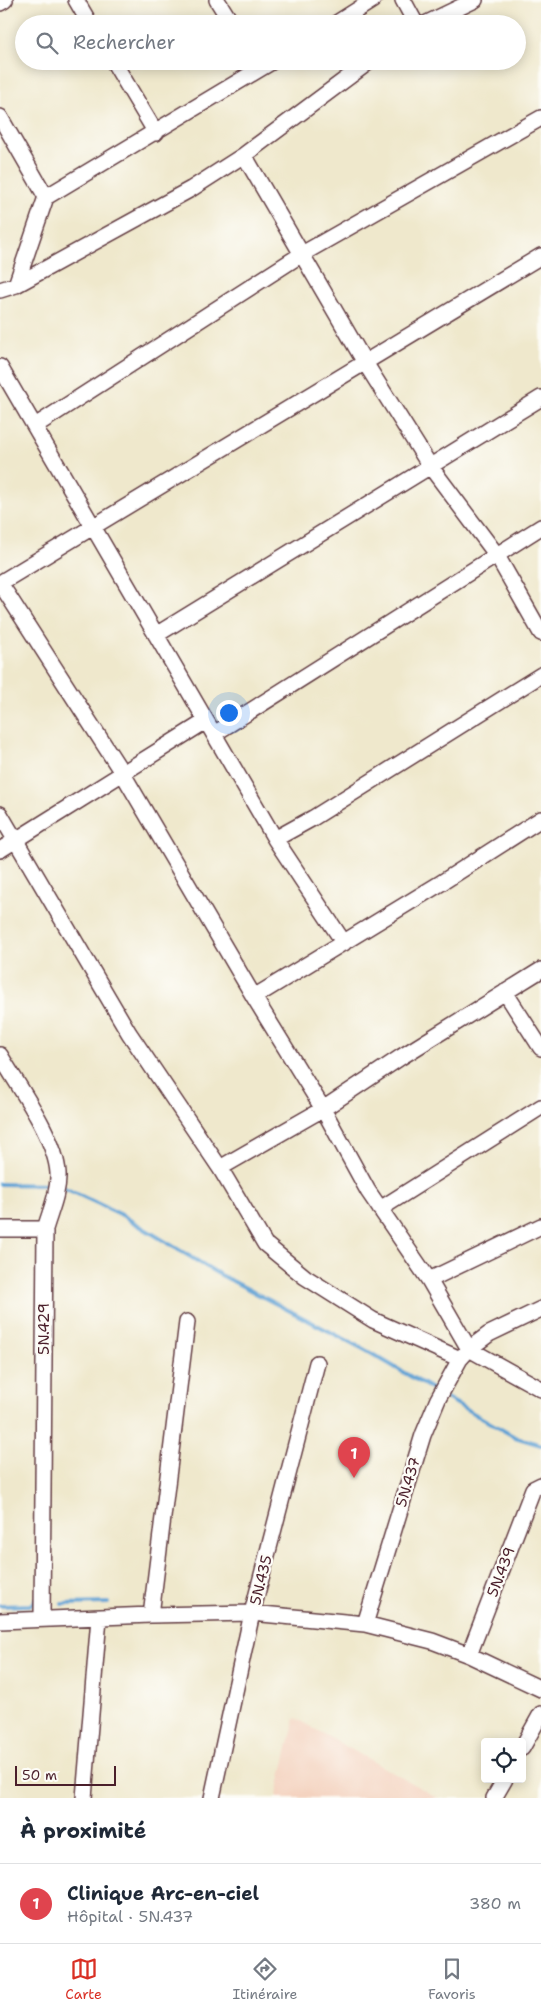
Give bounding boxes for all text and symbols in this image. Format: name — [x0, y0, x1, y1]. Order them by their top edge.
search box — [15, 15, 526, 70]
icon: search — [33, 29, 61, 57]
text: Rechercher — [73, 30, 176, 55]
your location — [216, 700, 242, 726]
street label: 5N.429 — [34, 1303, 54, 1355]
pin: 1 — [338, 1437, 370, 1478]
street label: 5N.437 — [391, 1454, 425, 1510]
street label: 5N.439 — [482, 1544, 520, 1600]
street label: 5N.435 — [245, 1553, 277, 1607]
map controls — [481, 1738, 526, 1783]
button: locate — [481, 1738, 526, 1783]
scale bar — [15, 1763, 116, 1786]
text: 50 m — [22, 1766, 57, 1784]
text: À proximité — [20, 1817, 146, 1845]
text: Clinique Arc-en-ciel — [67, 1881, 259, 1906]
text: 1 — [32, 1893, 40, 1914]
text: 380 m — [469, 1893, 521, 1914]
text: Hôpital · 5N.437 — [67, 1906, 193, 1927]
tab: Carte — [65, 1955, 102, 2003]
tab: Itinéraire — [232, 1955, 297, 2003]
tab: Favoris — [428, 1955, 476, 2003]

